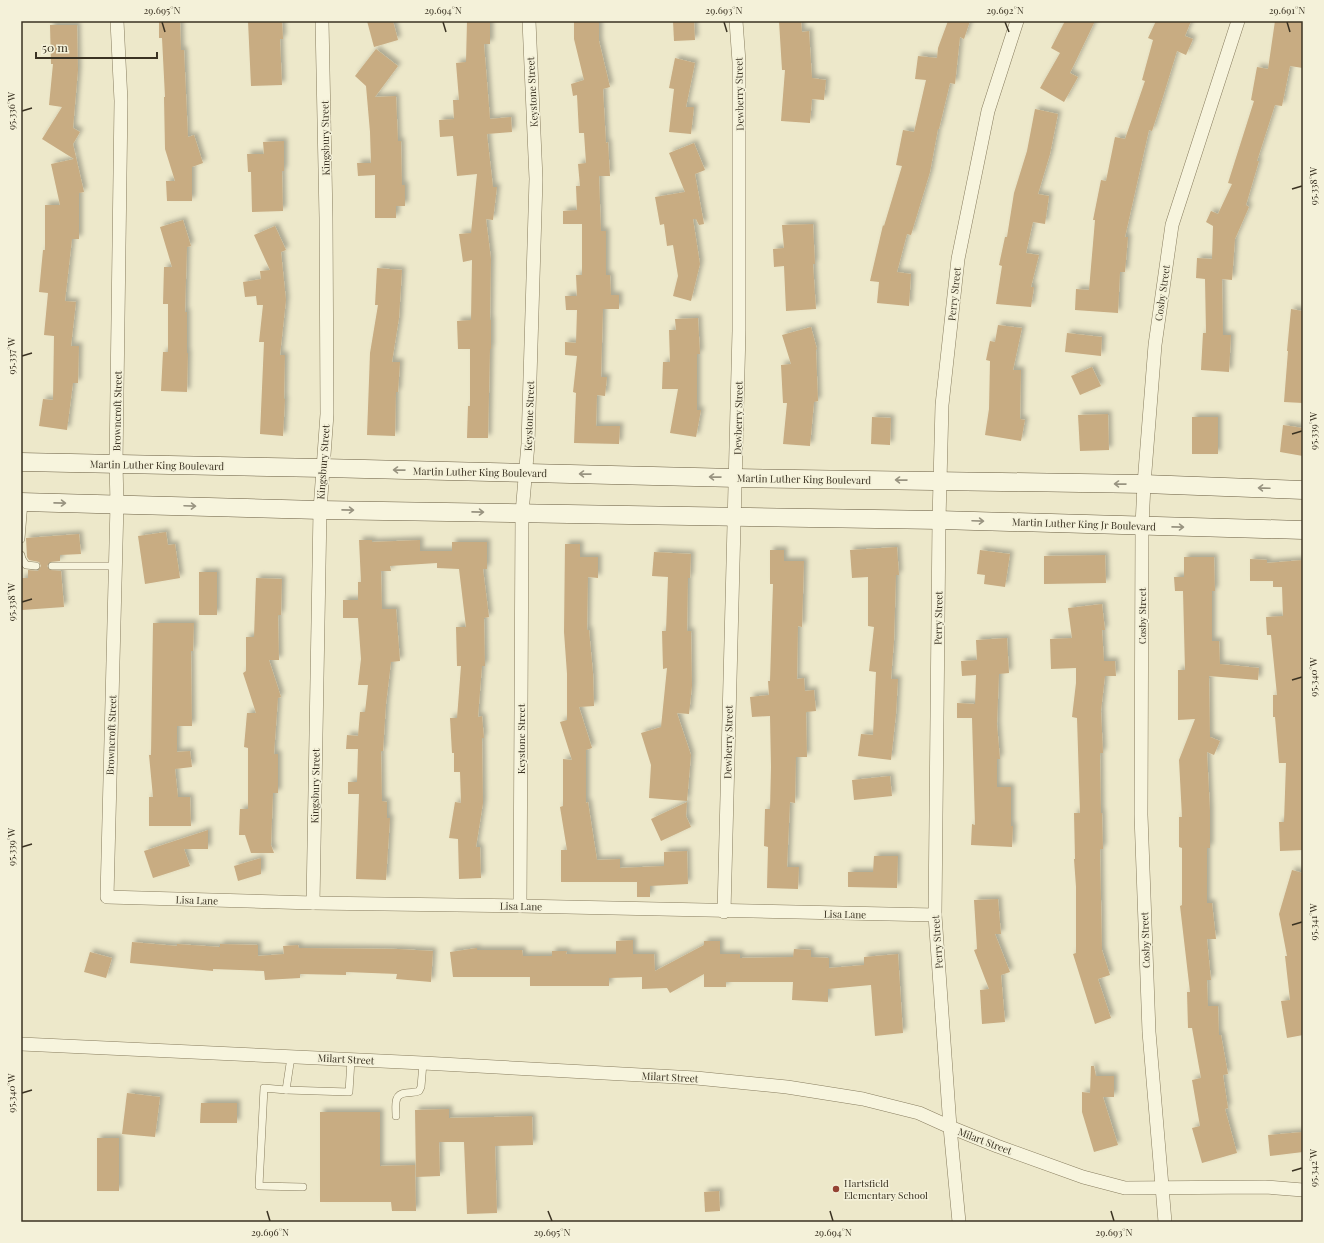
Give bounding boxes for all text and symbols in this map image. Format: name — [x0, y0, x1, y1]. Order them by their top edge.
text: 29.695°N — [143, 3, 181, 17]
text: 29.694°N — [424, 3, 462, 17]
text: 29.693°N — [705, 3, 743, 17]
text: 29.692°N — [986, 3, 1024, 17]
text: 29.691°N — [1269, 3, 1305, 17]
scale bar — [36, 34, 157, 60]
text: 50 m — [42, 39, 68, 55]
street label: Keystone Street — [523, 56, 541, 127]
street label: Dewberry Street — [731, 57, 747, 131]
text: 95.336°W — [4, 91, 18, 130]
street label: Kingsbury Street — [317, 100, 333, 176]
text: 95.338°W — [1306, 166, 1320, 205]
street label: Cosby Street — [1151, 264, 1173, 322]
street label: Perry Street — [944, 266, 964, 321]
text: 95.337°W — [4, 336, 18, 375]
street label: Browncroft Street — [109, 370, 125, 451]
street label: Keystone Street — [521, 380, 537, 451]
street label: Dewberry Street — [730, 381, 746, 455]
text: 95.339°W — [1306, 411, 1320, 450]
street label: Kingsbury Street — [313, 424, 333, 500]
street label: Martin Luther King Boulevard — [90, 457, 224, 473]
street label: Martin Luther King Boulevard — [413, 464, 547, 480]
one-way arrow — [393, 466, 406, 473]
one-way arrow — [579, 470, 592, 478]
street label: Martin Luther King Boulevard — [737, 471, 871, 487]
one-way arrow — [709, 473, 722, 481]
one-way arrow — [895, 476, 908, 484]
one-way arrow — [1114, 480, 1127, 488]
one-way arrow — [1258, 484, 1271, 492]
one-way arrow — [53, 499, 66, 507]
one-way arrow — [183, 503, 196, 510]
one-way arrow — [341, 506, 354, 514]
one-way arrow — [471, 508, 484, 516]
street label: Martin Luther King Jr Boulevard — [1012, 514, 1156, 534]
one-way arrow — [971, 517, 984, 525]
one-way arrow — [1171, 523, 1184, 531]
text: 95.338°W — [4, 582, 18, 621]
street label: Cosby Street — [1135, 587, 1149, 644]
street label: Perry Street — [931, 591, 945, 645]
text: 95.340°W — [1306, 656, 1320, 697]
street label: Browncroft Street — [103, 694, 119, 775]
street label: Keystone Street — [514, 703, 528, 774]
street label: Dewberry Street — [720, 705, 736, 779]
street label: Kingsbury Street — [307, 748, 323, 824]
text: 95.339°W — [4, 827, 18, 866]
street label: Lisa Lane — [176, 892, 218, 908]
street label: Lisa Lane — [500, 899, 542, 913]
text: 95.341°W — [1306, 902, 1320, 941]
street label: Lisa Lane — [824, 907, 866, 921]
street label: Cosby Street — [1137, 911, 1153, 968]
street label: Perry Street — [928, 914, 946, 969]
street label: Milart Street — [317, 1051, 375, 1067]
street label: Milart Street — [641, 1069, 699, 1085]
text: 95.340°W — [4, 1072, 18, 1113]
street label: Milart Street — [956, 1124, 1014, 1158]
text: 95.342°W — [1306, 1148, 1320, 1187]
place label: Hartsfield Elementary School — [844, 1176, 928, 1202]
marker: Hartsfield Elementary School — [831, 1184, 841, 1194]
text: 29.696°N — [251, 1225, 289, 1239]
text: 29.695°N — [533, 1225, 571, 1239]
text: 29.694°N — [814, 1225, 852, 1239]
text: 29.693°N — [1095, 1225, 1133, 1239]

